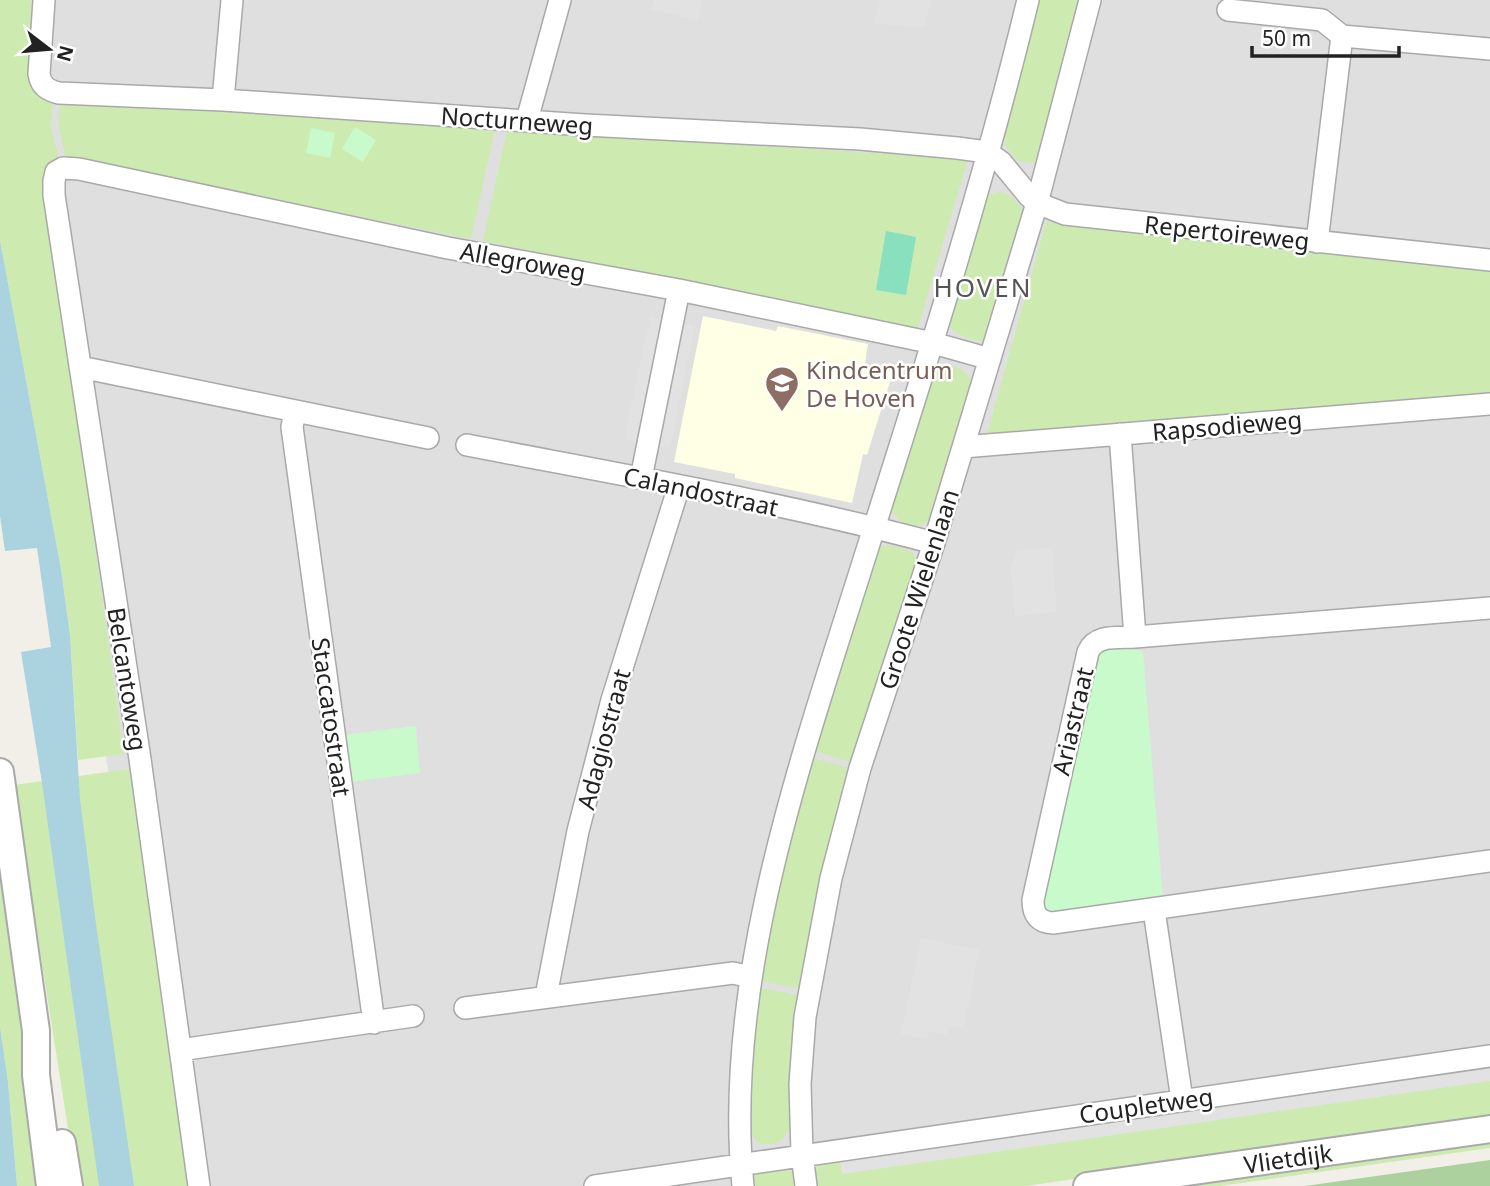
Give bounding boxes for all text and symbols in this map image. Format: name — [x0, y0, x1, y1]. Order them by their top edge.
north arrow — [14, 14, 84, 84]
scale bar — [1252, 14, 1399, 58]
text: 50 m — [1262, 24, 1311, 52]
text: N — [51, 43, 80, 65]
street label: Nocturneweg — [440, 98, 594, 142]
street label: Repertoireweg — [1143, 207, 1311, 257]
street label: Allegroweg — [458, 234, 588, 288]
district label: HOVEN — [933, 269, 1033, 305]
place label: Kindcentrum De Hoven — [806, 353, 952, 414]
school or university icon: Kindcentrum De Hoven — [763, 364, 801, 413]
street label: Rapsodieweg — [1151, 402, 1303, 448]
street label: Calandostraat — [620, 458, 782, 524]
street label: Groote Wielenlaan — [870, 485, 966, 693]
street label: Belcantoweg — [100, 605, 156, 753]
street label: Staccatostraat — [305, 635, 360, 799]
street label: Ariastraat — [1044, 663, 1101, 778]
street label: Adagiostraat — [568, 665, 638, 813]
street label: Coupletweg — [1077, 1079, 1215, 1131]
street label: Vlietdijk — [1242, 1135, 1335, 1180]

